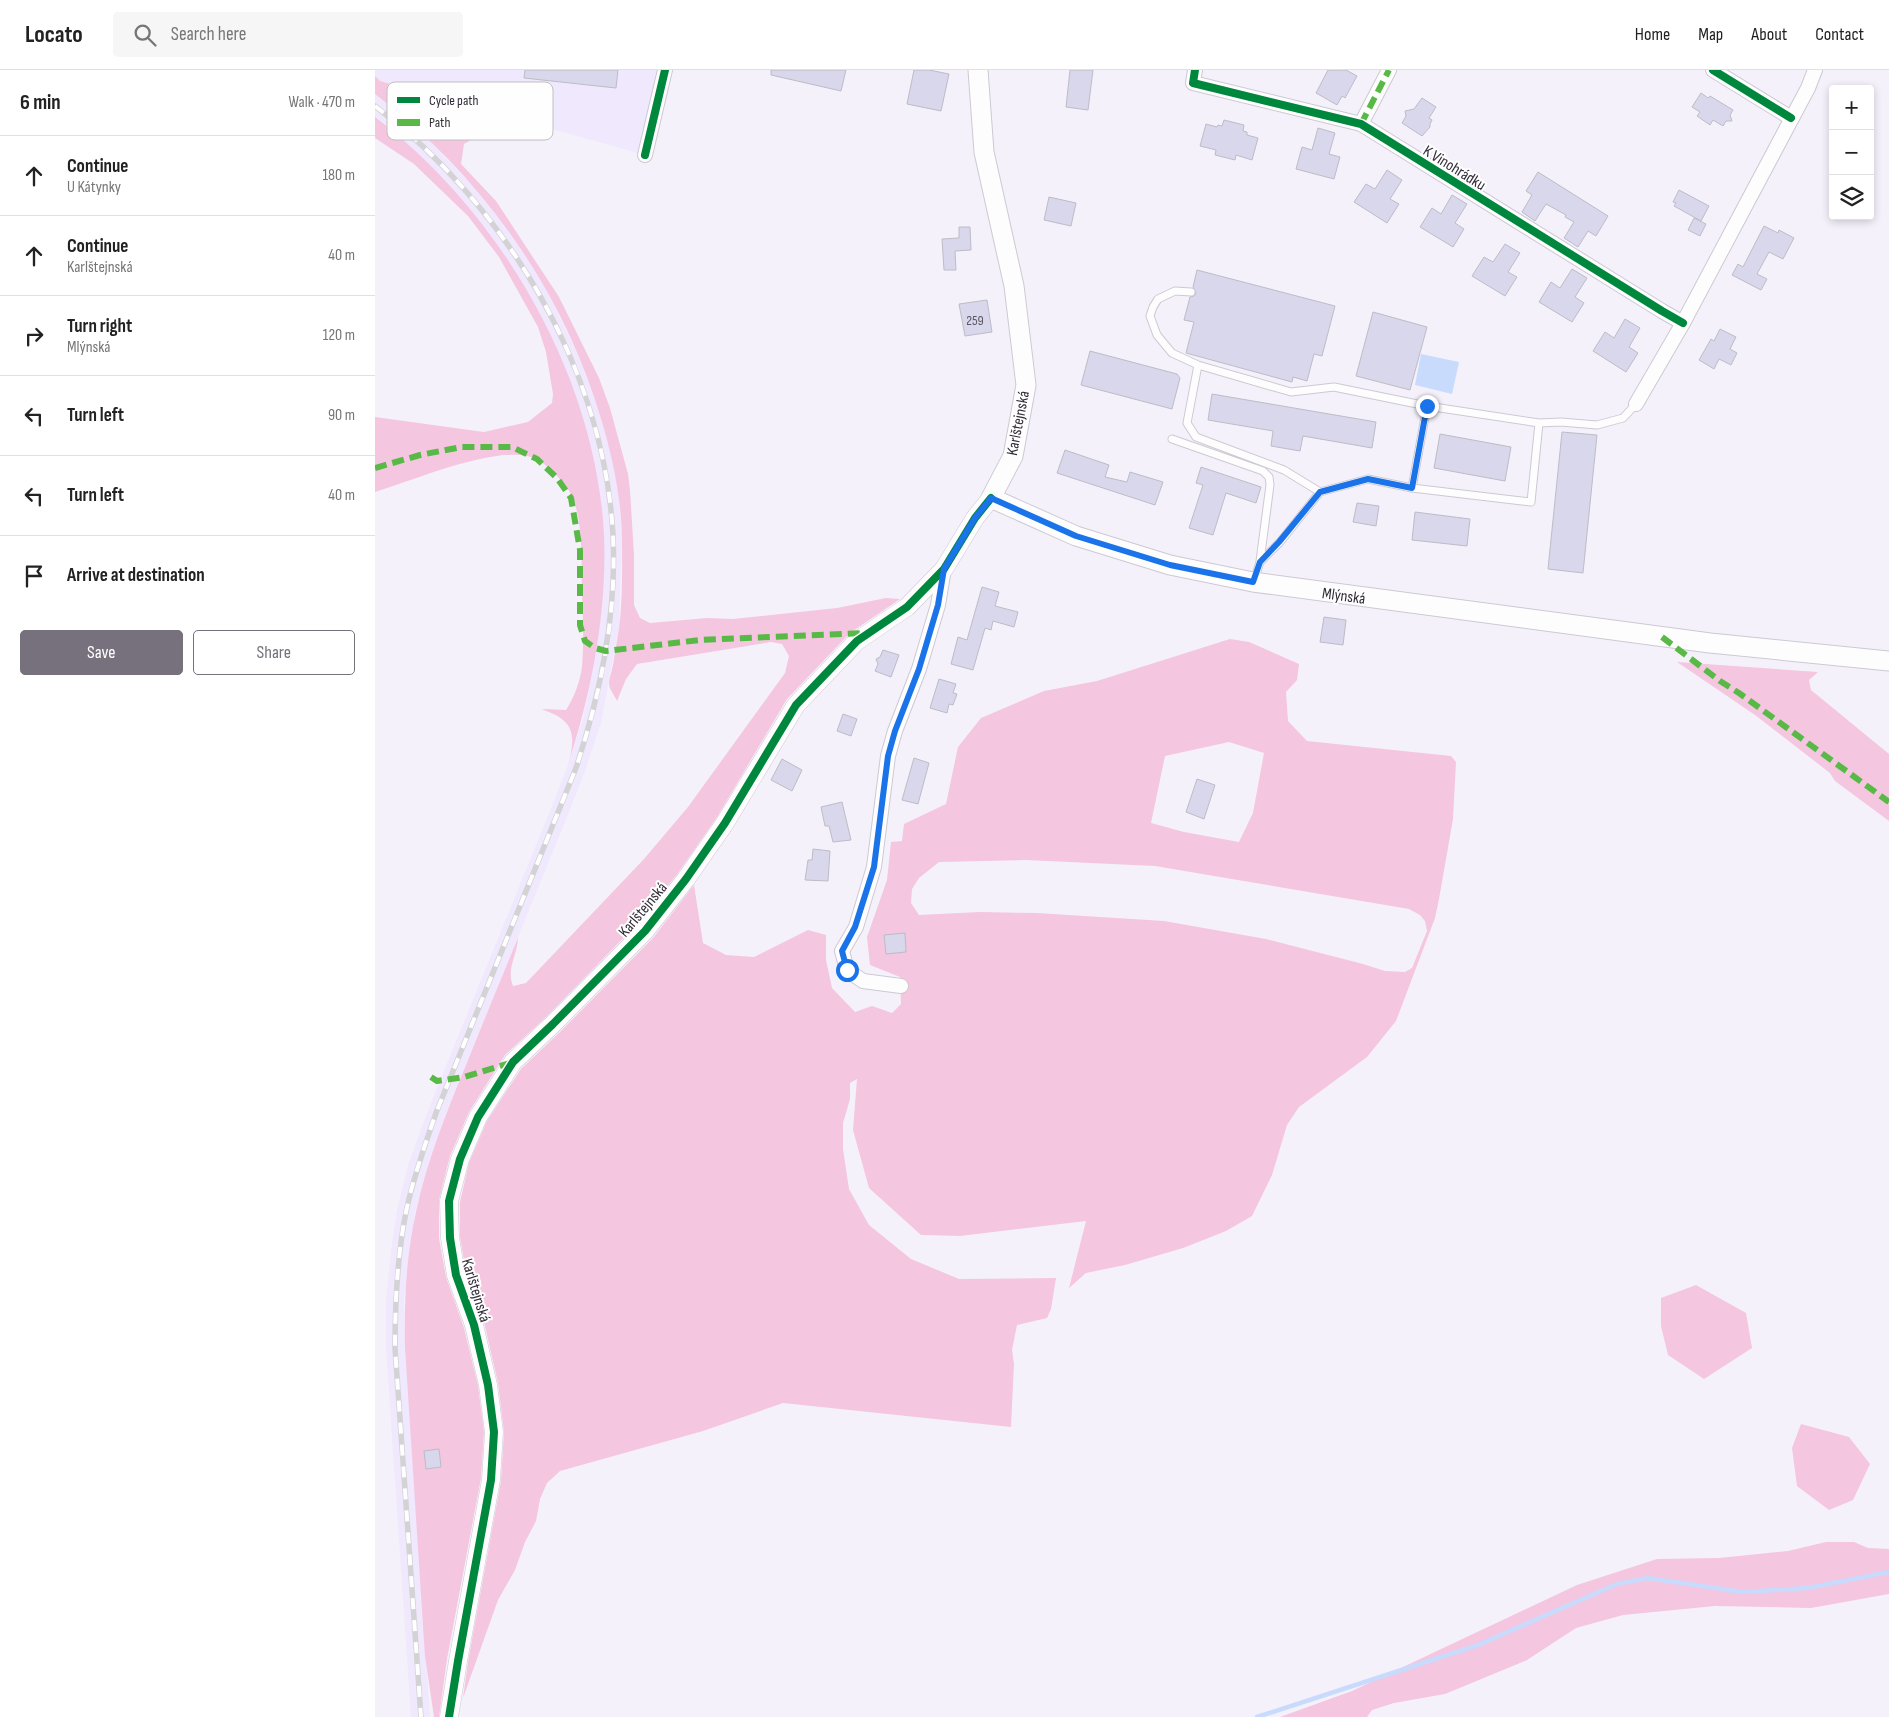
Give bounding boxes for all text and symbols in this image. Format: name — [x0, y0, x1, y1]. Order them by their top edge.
search box — [113, 12, 463, 57]
text: Locato — [25, 20, 83, 49]
icon: search — [131, 21, 159, 49]
text: Search here — [171, 23, 246, 46]
text: Home — [1635, 24, 1670, 45]
text: Map — [1698, 24, 1723, 45]
text: About — [1751, 24, 1787, 45]
text: Contact — [1815, 24, 1864, 45]
legend — [387, 82, 553, 140]
map controls — [1829, 85, 1874, 220]
button: + — [1829, 85, 1874, 130]
text: 6 min — [20, 90, 61, 115]
text: Cycle path — [429, 92, 479, 109]
text: Walk · 470 m — [289, 93, 355, 112]
text: Path — [429, 114, 450, 131]
button: − — [1829, 130, 1874, 175]
street label: K Vinohrádku — [1419, 142, 1489, 195]
text: Continue — [67, 155, 128, 178]
icon: ahead — [20, 162, 48, 190]
text: 180 m — [322, 166, 355, 185]
button: layers — [1829, 175, 1874, 220]
text: U Kátynky — [67, 178, 121, 197]
text: Continue — [67, 235, 128, 258]
icon: ahead — [20, 242, 48, 270]
text: 40 m — [328, 246, 355, 265]
text: Karlštejnská — [67, 258, 133, 277]
house number: 259 — [966, 312, 984, 329]
text: Turn right — [67, 315, 132, 338]
icon: right — [20, 322, 48, 350]
text: 120 m — [323, 326, 355, 345]
text: Mlýnská — [67, 338, 111, 357]
street label: Karlštejnská — [1003, 389, 1034, 457]
route end — [1416, 395, 1439, 418]
icon: left — [20, 402, 48, 430]
text: Turn left — [67, 404, 124, 427]
text: 90 m — [328, 406, 355, 425]
icon: left — [20, 482, 48, 510]
text: Turn left — [67, 484, 124, 507]
text: 40 m — [328, 486, 355, 505]
icon: arrive — [20, 562, 48, 590]
text: Arrive at destination — [67, 564, 205, 587]
street label: Mlýnská — [1321, 584, 1367, 609]
button: Save — [20, 630, 183, 675]
button: Share — [193, 630, 355, 675]
street label: Karlštejnská — [615, 879, 671, 941]
route start — [836, 959, 859, 982]
street label: Karlštejnská — [457, 1256, 494, 1325]

